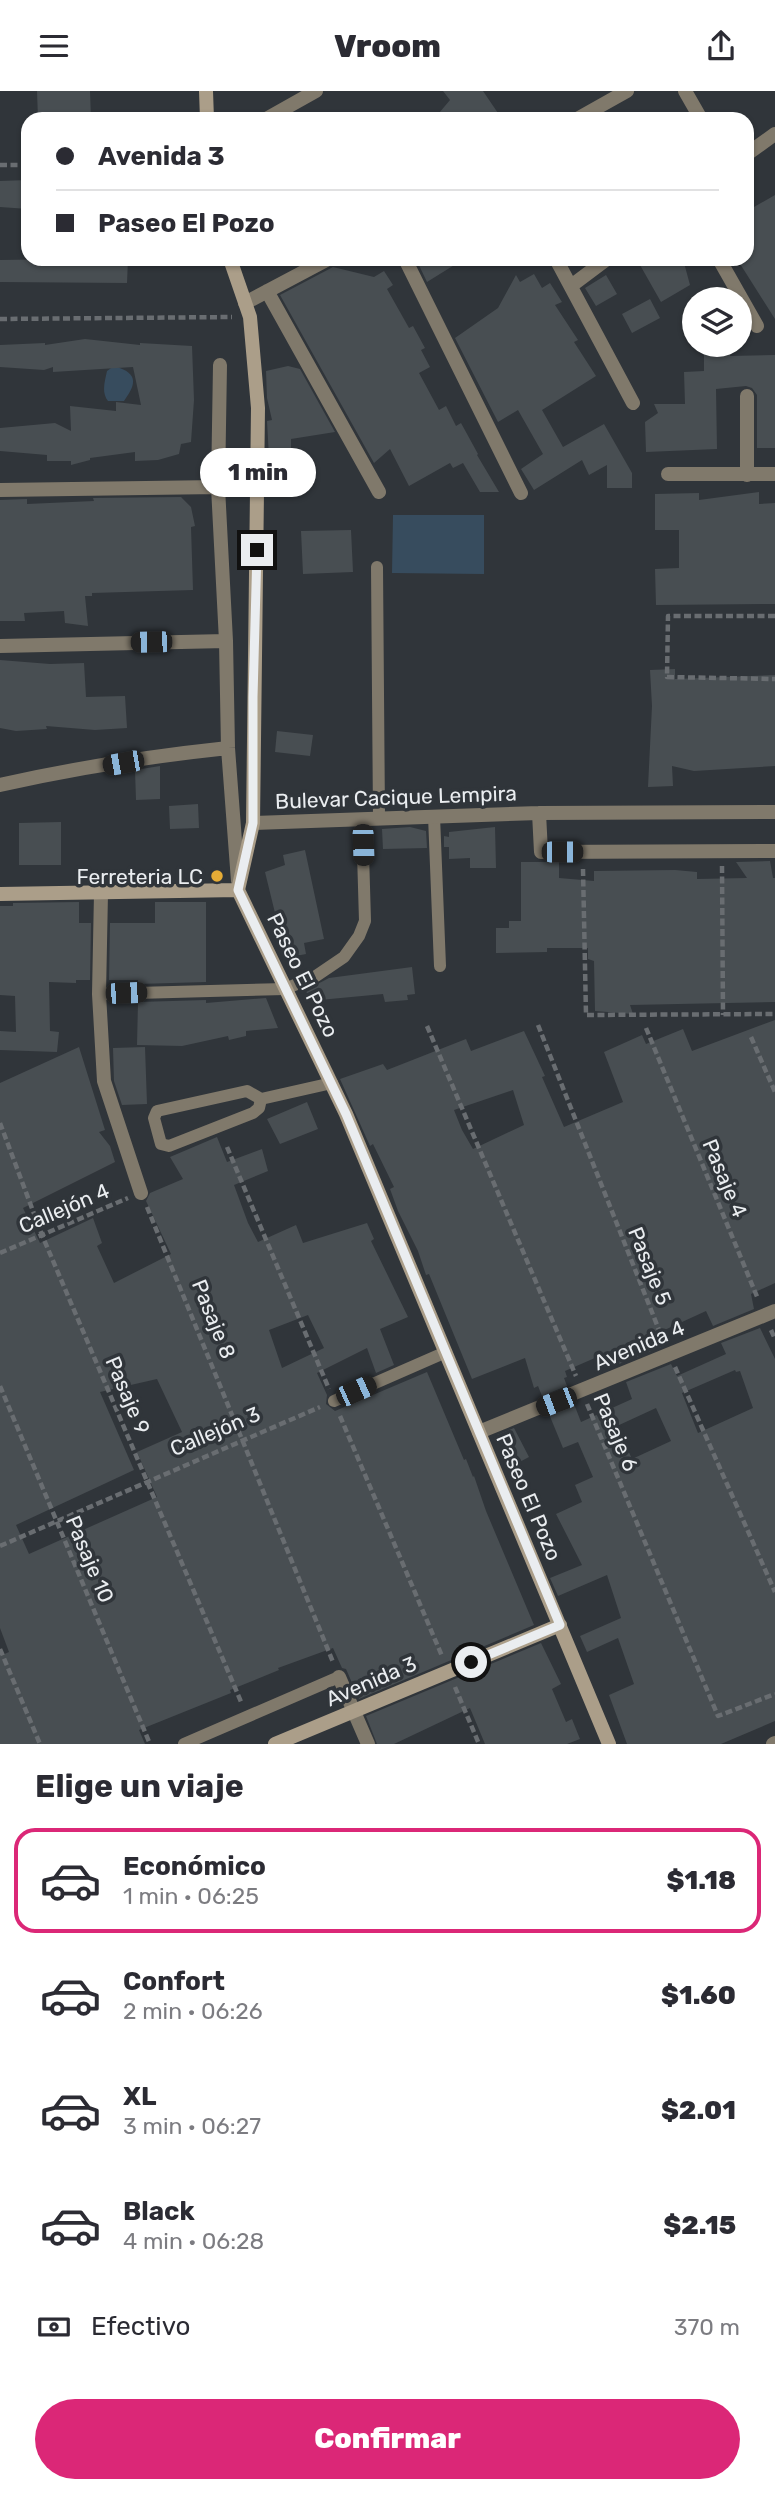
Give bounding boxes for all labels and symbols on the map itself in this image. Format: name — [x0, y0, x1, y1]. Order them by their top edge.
callout: 1 min — [199, 449, 315, 497]
route end — [241, 534, 273, 566]
car — [130, 631, 173, 653]
car — [101, 749, 146, 777]
street label: Bulevar Cacique Lempira — [275, 780, 517, 814]
car — [352, 824, 375, 866]
car — [542, 842, 584, 863]
place label: Ferreteria LC — [76, 864, 203, 889]
marker: Ferreteria LC — [209, 868, 225, 884]
street label: Paseo El Pozo — [262, 909, 344, 1041]
car — [105, 982, 148, 1004]
street label: Pasaje 4 — [697, 1135, 753, 1221]
street label: Callejón 4 — [15, 1178, 113, 1238]
street label: Pasaje 5 — [623, 1223, 677, 1309]
street label: Pasaje 8 — [187, 1276, 241, 1362]
street label: Avenida 4 — [590, 1315, 688, 1375]
street label: Pasaje 9 — [100, 1352, 156, 1438]
car — [333, 1373, 380, 1409]
car — [533, 1385, 580, 1419]
street label: Pasaje 6 — [588, 1389, 644, 1475]
street label: Callejón 3 — [166, 1401, 264, 1461]
street label: Paseo El Pozo — [491, 1430, 567, 1564]
street label: Pasaje 10 — [61, 1512, 119, 1606]
route start — [455, 1646, 487, 1678]
street label: Avenida 3 — [322, 1651, 420, 1711]

